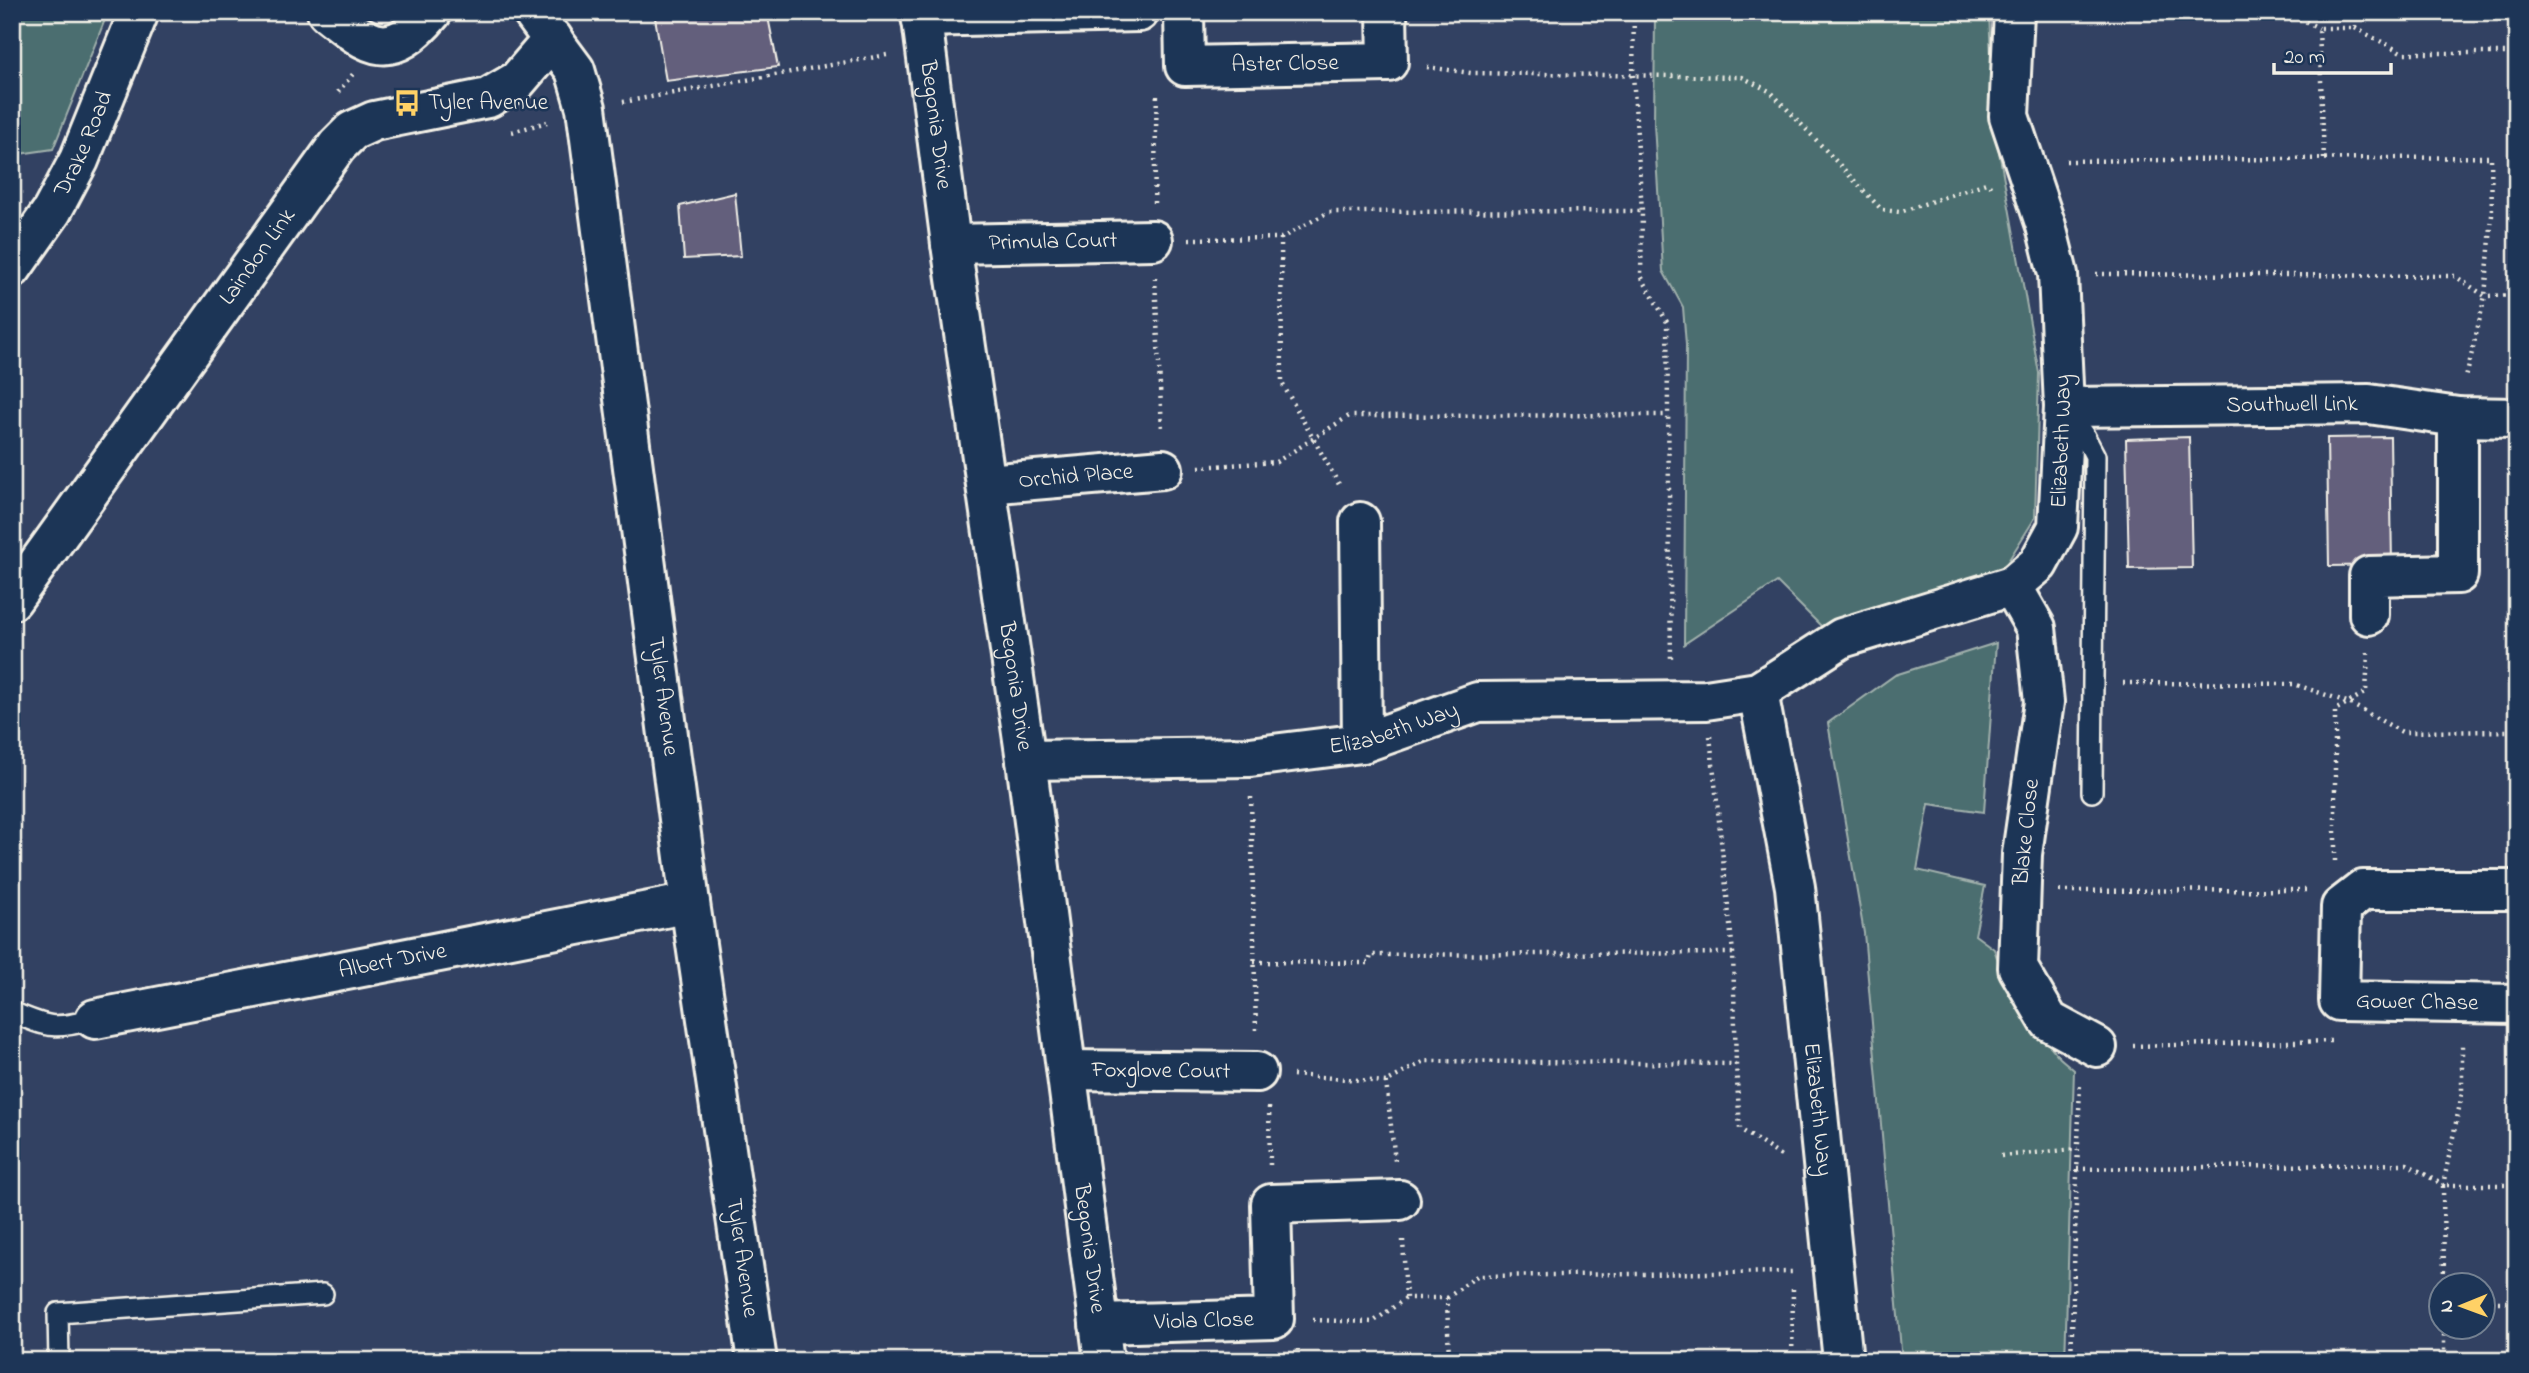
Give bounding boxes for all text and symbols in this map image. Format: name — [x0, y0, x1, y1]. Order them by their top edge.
scale bar — [2274, 32, 2391, 76]
text: 20 m — [2284, 43, 2325, 73]
street label: Aster Close — [1231, 46, 1340, 82]
street label: Begonia Drive — [911, 58, 960, 192]
street label: Drake Road — [45, 86, 122, 204]
place label: Tyler Avenue — [428, 87, 549, 122]
bus stop icon: Tyler Avenue — [392, 88, 422, 118]
street label: Laindon Link — [211, 201, 304, 312]
street label: Primula Court — [988, 224, 1118, 260]
street label: Elizabeth Way — [2042, 374, 2082, 509]
street label: Southwell Link — [2226, 388, 2359, 422]
street label: Orchid Place — [1017, 455, 1135, 498]
street label: Begonia Drive — [989, 619, 1041, 754]
street label: Tyler Avenue — [638, 635, 687, 759]
street label: Elizabeth Way — [1327, 694, 1463, 763]
street label: Blake Close — [2005, 776, 2049, 888]
street label: Albert Drive — [336, 934, 450, 988]
street label: Gower Chase — [2356, 985, 2479, 1020]
street label: Elizabeth Way — [1794, 1041, 1841, 1178]
street label: Foxglove Court — [1091, 1054, 1231, 1088]
street label: Begonia Drive — [1065, 1181, 1114, 1316]
street label: Tyler Avenue — [717, 1196, 767, 1320]
north arrow — [2428, 1272, 2498, 1342]
text: N — [2434, 1299, 2461, 1313]
street label: Viola Close — [1153, 1303, 1255, 1339]

